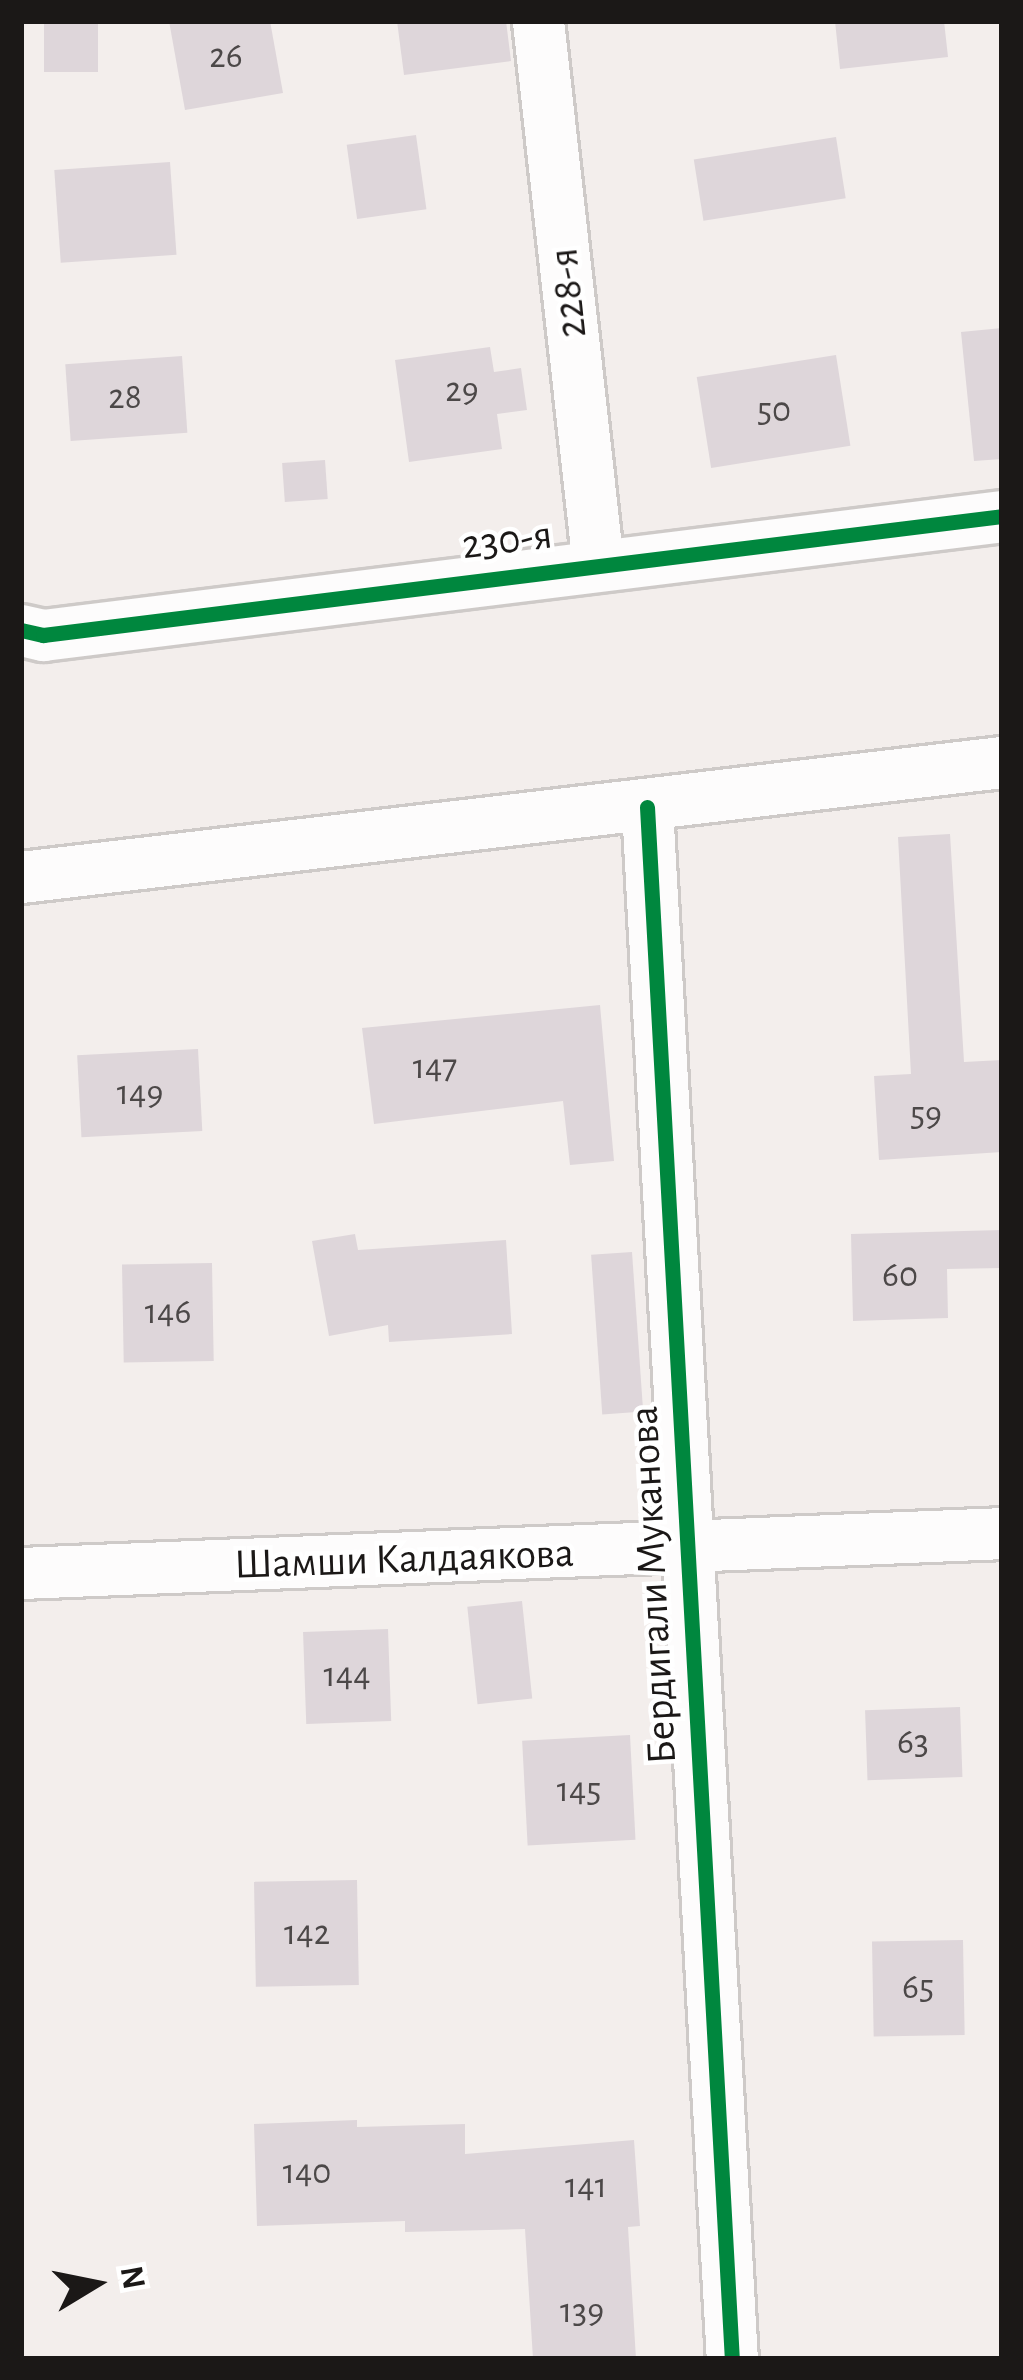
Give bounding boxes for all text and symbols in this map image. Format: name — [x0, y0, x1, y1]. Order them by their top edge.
house number: 26 — [209, 35, 243, 79]
street label: 228-я — [538, 246, 598, 340]
house number: 29 — [445, 369, 479, 413]
house number: 28 — [108, 376, 142, 420]
house number: 50 — [757, 389, 791, 433]
street label: 230-я — [459, 509, 555, 571]
house number: 147 — [413, 1046, 457, 1090]
house number: 149 — [117, 1072, 163, 1116]
house number: 59 — [910, 1093, 942, 1137]
house number: 60 — [882, 1254, 918, 1298]
house number: 146 — [145, 1291, 191, 1335]
street label: Бердигали Муканова — [618, 1405, 688, 1765]
street label: Шамши Калдаякова — [233, 1528, 575, 1590]
house number: 144 — [323, 1654, 371, 1698]
house number: 63 — [897, 1721, 929, 1765]
house number: 145 — [557, 1769, 601, 1813]
house number: 142 — [284, 1912, 330, 1956]
house number: 65 — [902, 1966, 934, 2010]
house number: 140 — [283, 2151, 331, 2195]
house number: 141 — [565, 2165, 607, 2209]
north arrow — [36, 2224, 156, 2344]
text: N — [114, 2264, 150, 2292]
house number: 139 — [560, 2290, 604, 2334]

